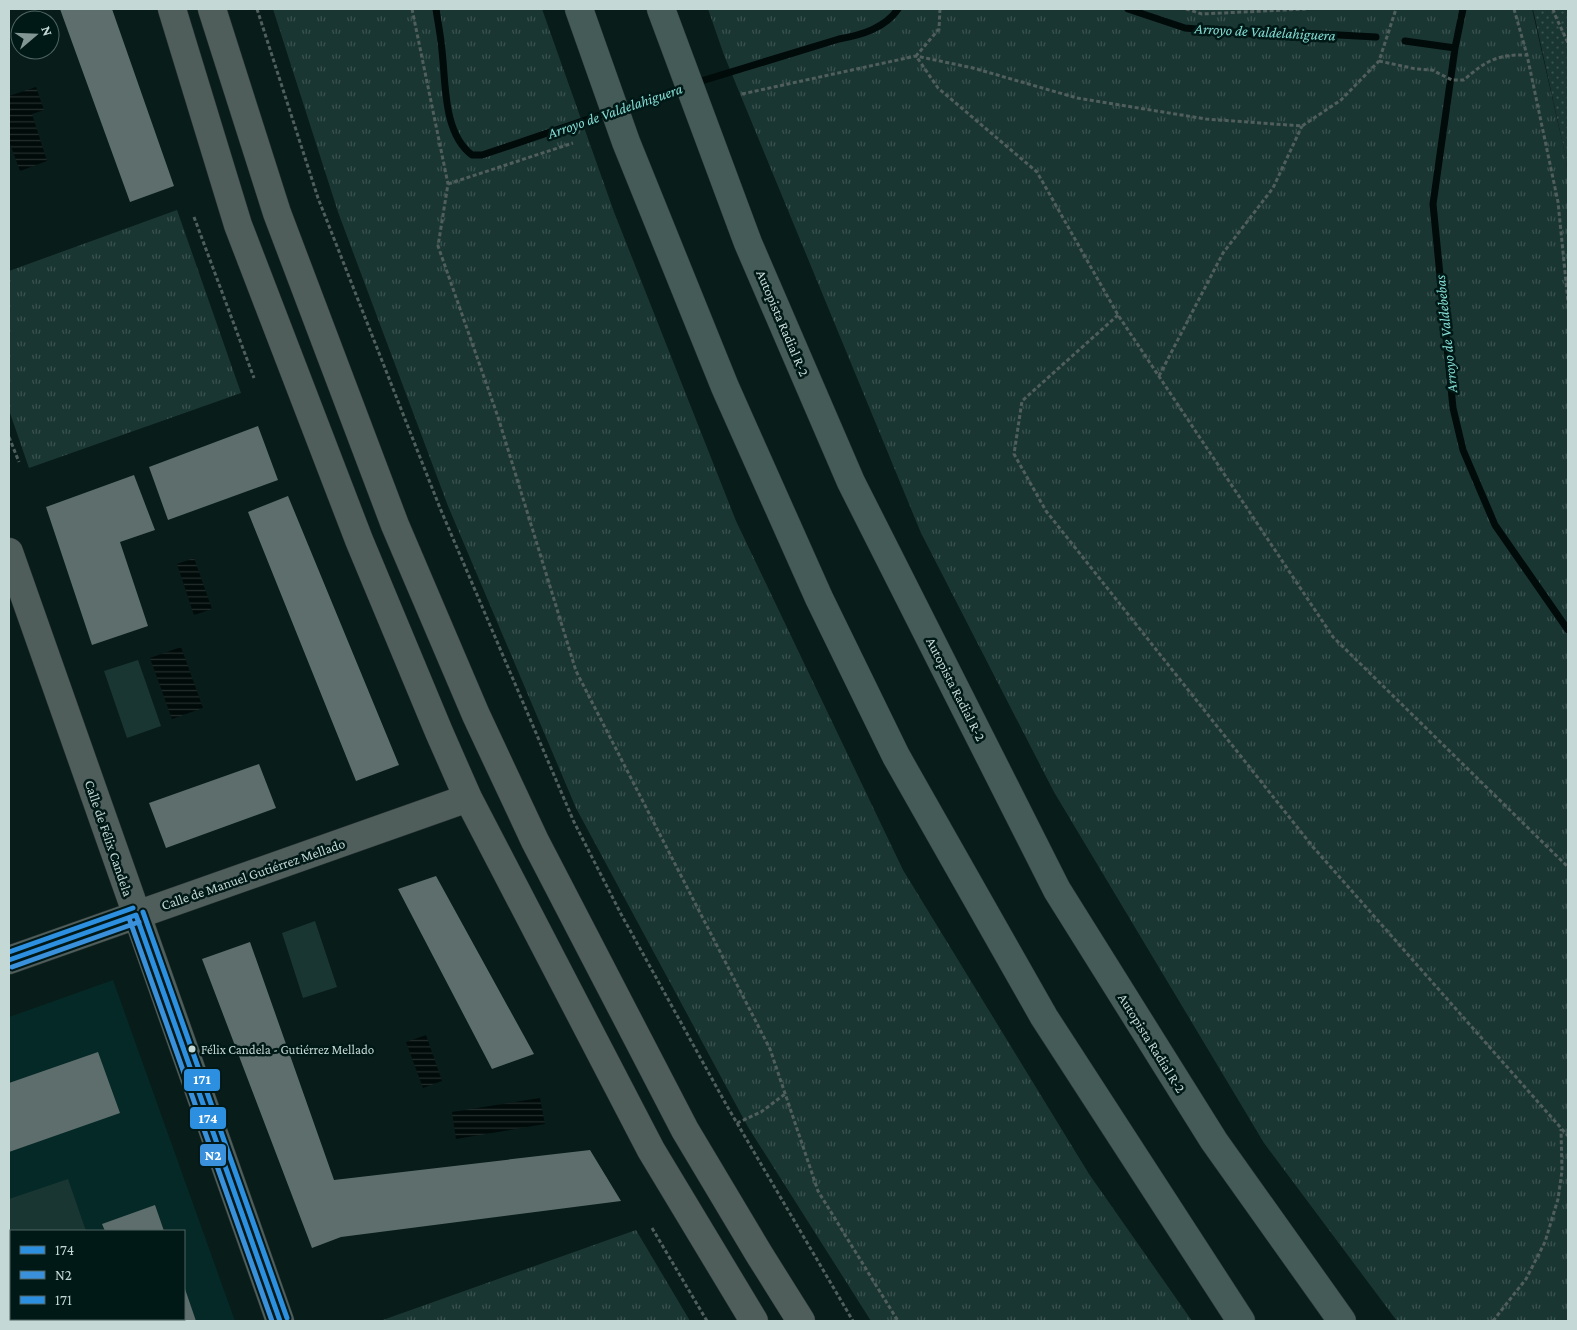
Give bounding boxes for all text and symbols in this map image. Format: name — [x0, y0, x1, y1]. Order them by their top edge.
north arrow — [10, 10, 60, 60]
water label: Arroyo de Valdelahiguera — [1193, 20, 1336, 45]
text: N — [38, 24, 57, 38]
water label: Arroyo de Valdelahiguera — [545, 80, 685, 143]
street label: Autopista Radial R-2 — [753, 267, 813, 379]
water label: Arroyo de Valdebebas — [1432, 274, 1461, 395]
street label: Autopista Radial R-2 — [923, 635, 989, 744]
street label: Calle de Félix Candela — [82, 778, 137, 899]
street label: Calle de Manuel Gutiérrez Mellado — [159, 835, 347, 913]
street label: Autopista Radial R-2 — [1115, 990, 1189, 1096]
place label: Félix Candela - Gutiérrez Mellado — [201, 1042, 374, 1057]
marker: Félix Candela - Gutiérrez Mellado — [187, 1044, 197, 1054]
line badge: 171 — [183, 1068, 221, 1092]
text: 171 — [193, 1071, 211, 1087]
line badge: 174 — [189, 1106, 227, 1130]
text: 174 — [199, 1110, 218, 1126]
line badge: N2 — [199, 1143, 227, 1167]
text: N2 — [205, 1147, 221, 1163]
legend — [10, 1230, 185, 1320]
text: 174 — [55, 1242, 74, 1258]
text: N2 — [55, 1267, 72, 1283]
text: 171 — [55, 1292, 72, 1308]

